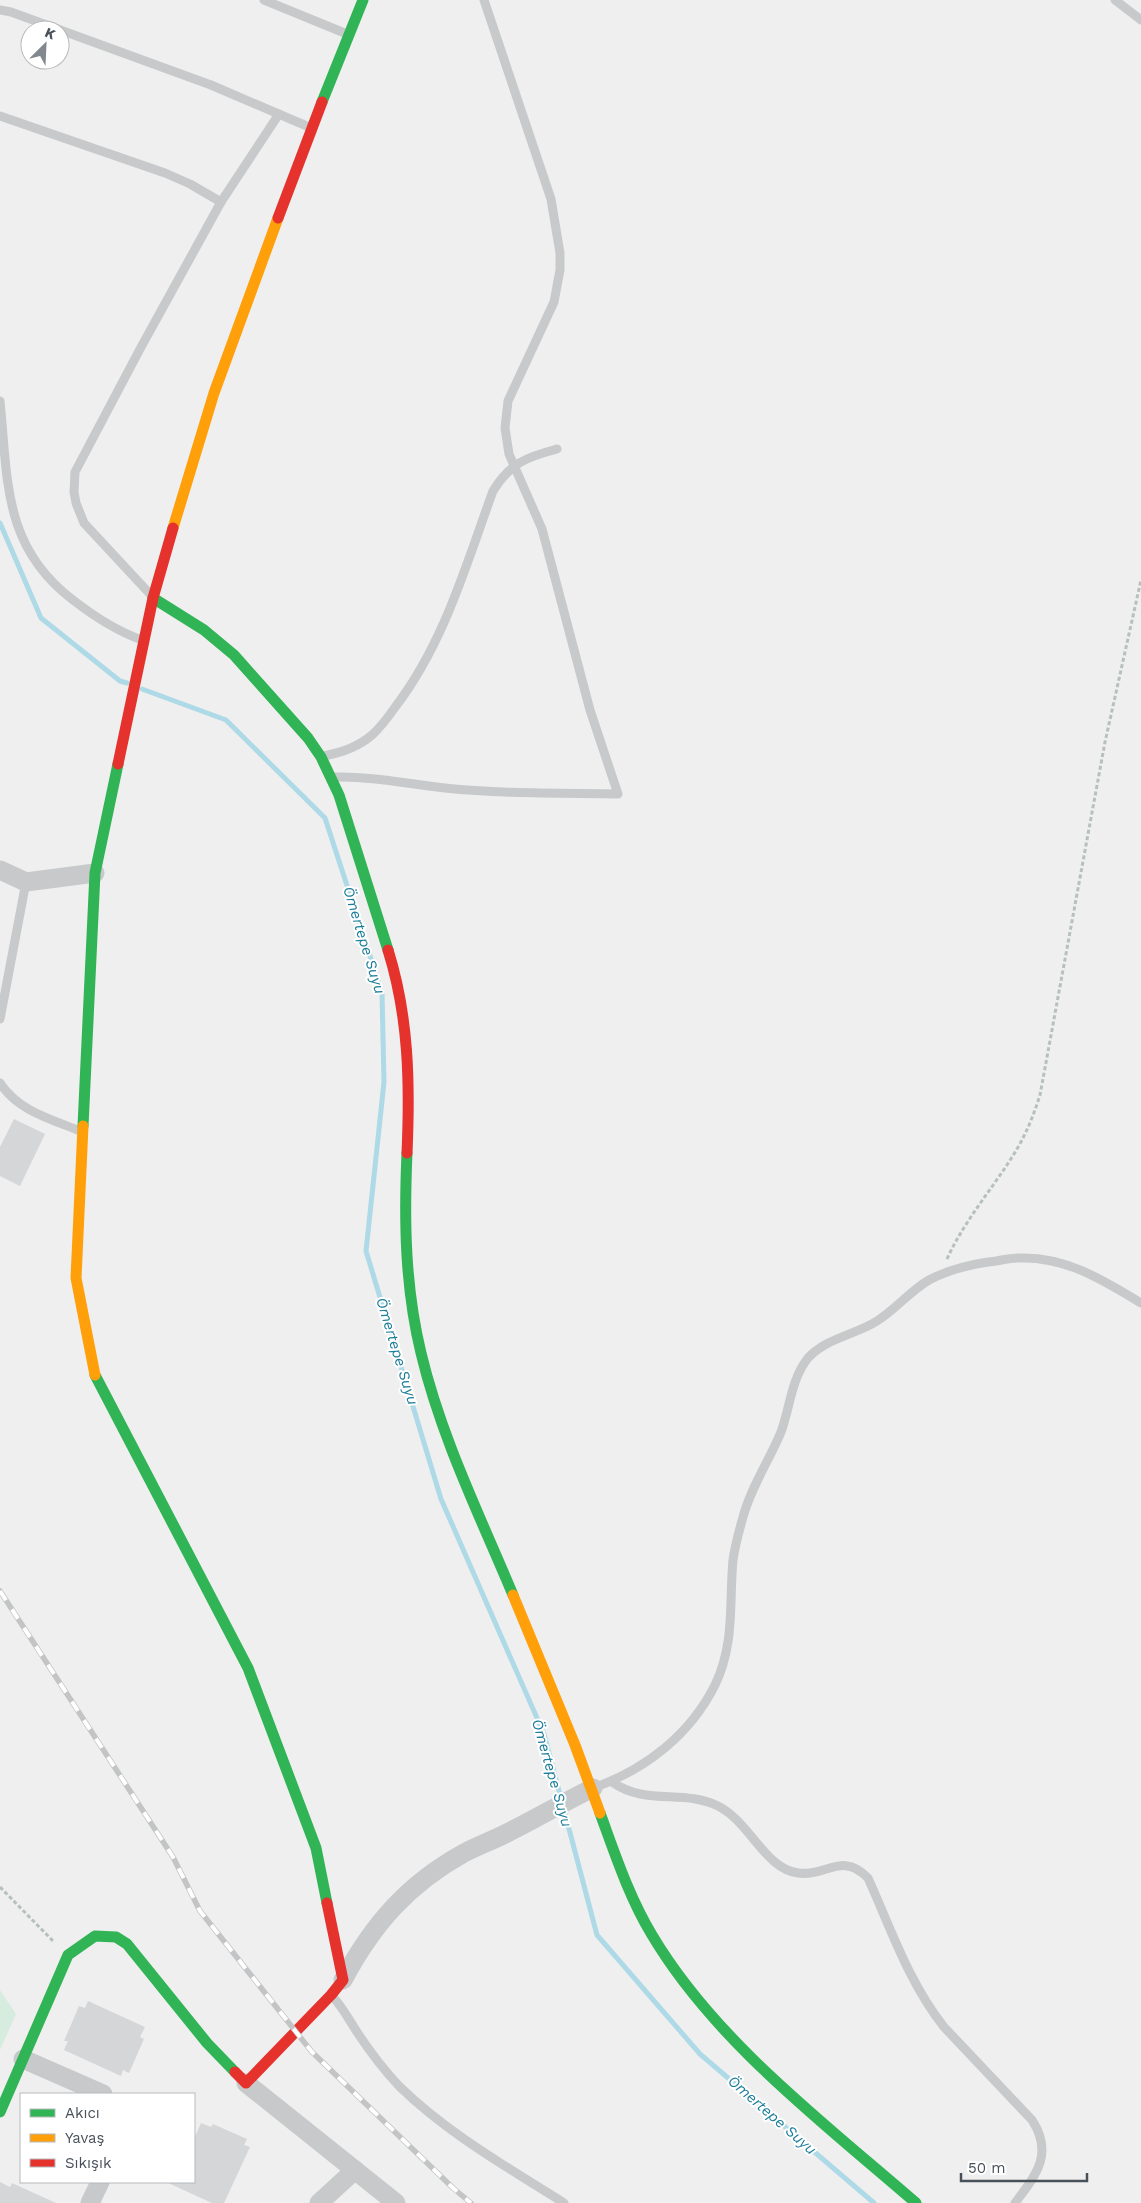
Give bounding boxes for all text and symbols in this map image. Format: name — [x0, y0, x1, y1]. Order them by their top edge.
north arrow — [20, 20, 70, 70]
text: K — [43, 24, 58, 43]
water label: Ömertepe Suyu — [339, 884, 389, 996]
water label: Ömertepe Suyu — [372, 1295, 422, 1407]
water label: Ömertepe Suyu — [528, 1717, 576, 1829]
water label: Ömertepe Suyu — [724, 2072, 820, 2158]
legend — [20, 2093, 195, 2183]
text: Akıcı — [65, 2104, 100, 2122]
text: Yavaş — [65, 2129, 105, 2147]
scale bar — [961, 2150, 1087, 2182]
text: Sıkışık — [65, 2154, 112, 2172]
text: 50 m — [968, 2159, 1005, 2177]

